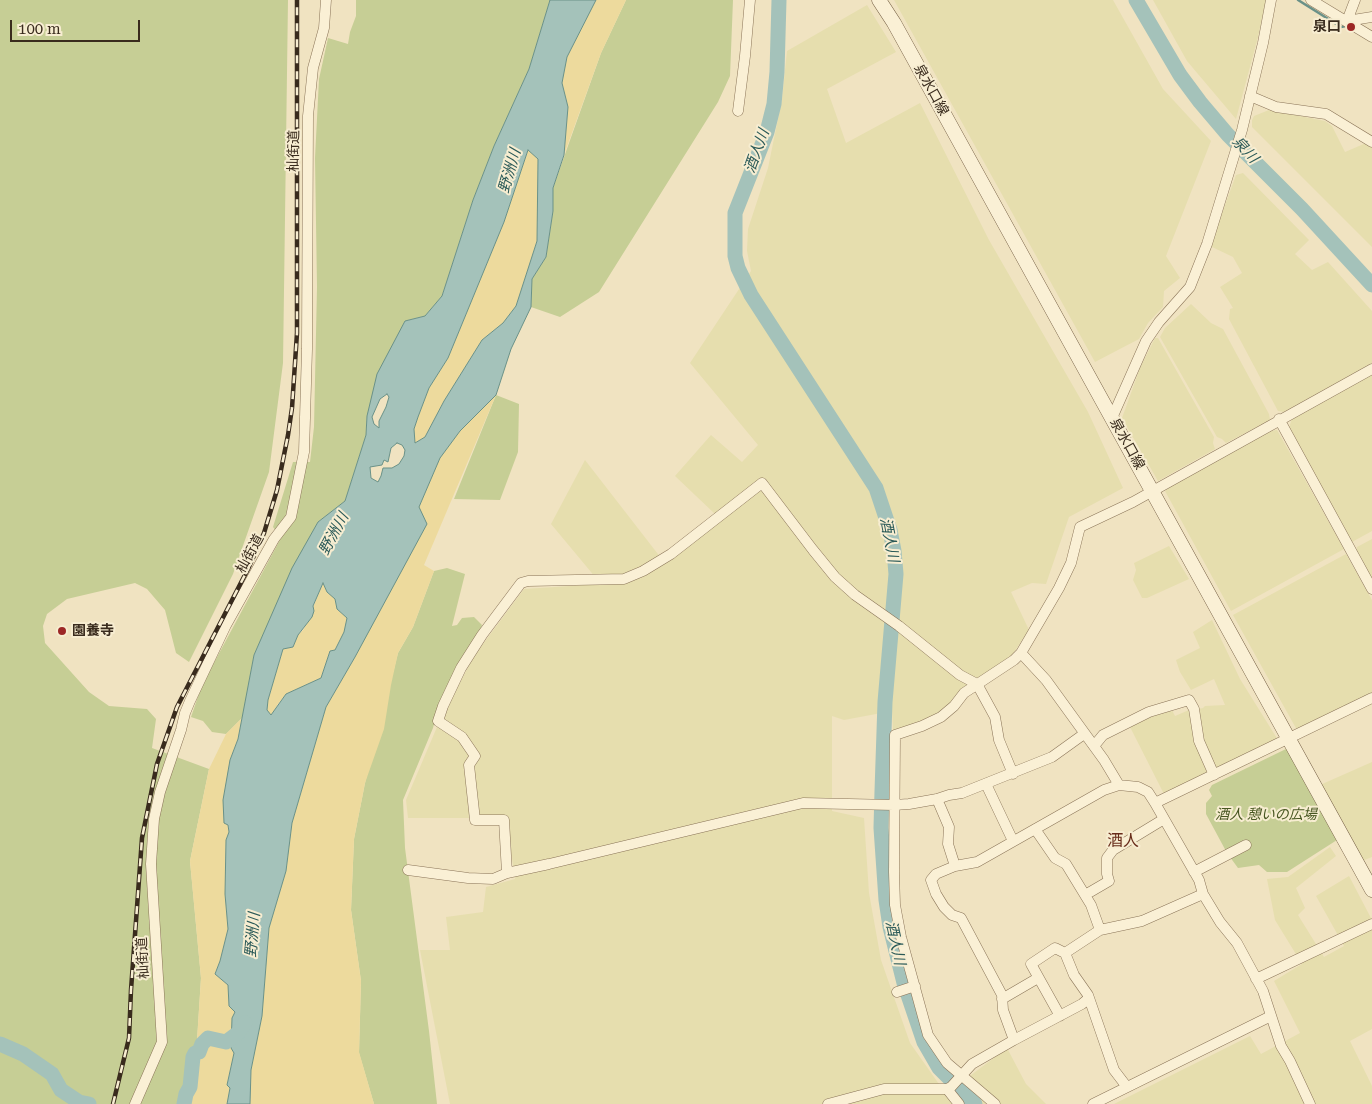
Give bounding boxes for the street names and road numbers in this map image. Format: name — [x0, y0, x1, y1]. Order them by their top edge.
street label: 泉水口線 — [910, 61, 952, 119]
street label: 杣街道 — [285, 130, 303, 172]
street label: 泉水口線 — [1106, 415, 1148, 473]
street label: 杣街道 — [232, 532, 268, 576]
street label: 杣街道 — [134, 937, 152, 979]

